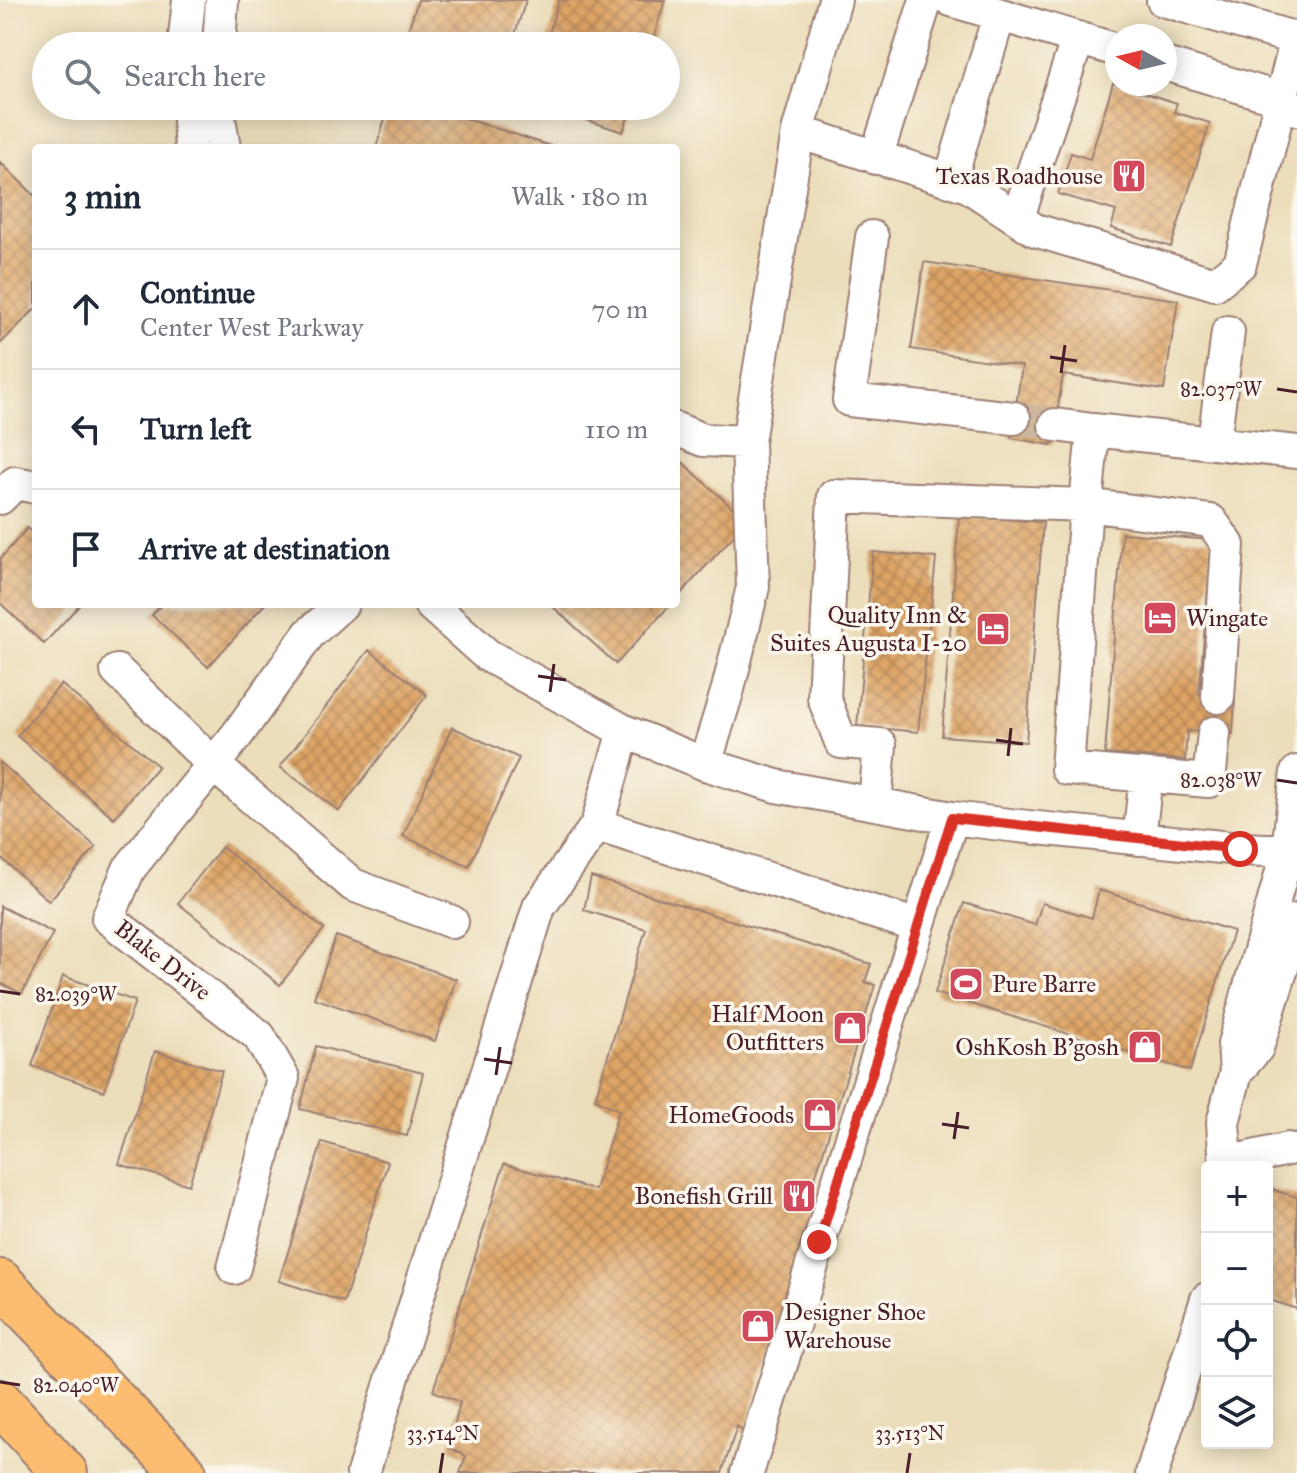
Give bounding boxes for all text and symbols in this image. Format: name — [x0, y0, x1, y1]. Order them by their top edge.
north arrow — [1105, 24, 1177, 96]
search box — [32, 32, 680, 120]
icon: search — [60, 54, 104, 98]
text: Search here — [124, 58, 266, 94]
restaurant icon: Texas Roadhouse — [1110, 157, 1148, 195]
place label: Texas Roadhouse — [936, 161, 1103, 191]
text: 3 min — [64, 176, 141, 217]
text: Walk · 180 m — [511, 180, 648, 212]
text: Continue — [140, 275, 255, 311]
icon: ahead — [64, 287, 108, 331]
text: 70 m — [592, 293, 648, 325]
text: Center West Parkway — [140, 311, 363, 343]
text: 82.037°W — [1180, 377, 1263, 401]
icon: left — [64, 407, 108, 451]
text: Turn left — [140, 411, 251, 447]
text: 110 m — [585, 413, 648, 445]
icon: arrive — [64, 527, 108, 571]
text: Arrive at destination — [140, 531, 390, 567]
hotel icon: Wingate — [1141, 599, 1179, 637]
place label: Quality Inn & Suites Augusta I-20 — [770, 600, 967, 658]
place label: Wingate — [1186, 603, 1268, 633]
hotel icon: Quality Inn & Suites Augusta I-20 — [974, 610, 1012, 648]
text: 82.038°W — [1180, 768, 1263, 792]
route start — [1222, 831, 1258, 867]
street label: Blake Drive — [109, 913, 217, 1007]
sports icon: Pure Barre — [947, 965, 985, 1003]
place label: Pure Barre — [992, 969, 1096, 999]
text: 82.039°W — [35, 982, 118, 1006]
place label: Half Moon Outfitters — [711, 999, 824, 1057]
shop icon: Half Moon Outfitters — [831, 1009, 869, 1047]
shop icon: OshKosh B'gosh — [1126, 1028, 1164, 1066]
place label: OshKosh B'gosh — [955, 1032, 1119, 1062]
shop icon: HomeGoods — [801, 1096, 839, 1134]
place label: HomeGoods — [668, 1100, 794, 1130]
map controls — [1201, 1161, 1273, 1449]
button: + — [1201, 1161, 1273, 1233]
restaurant icon: Bonefish Grill — [780, 1177, 818, 1215]
place label: Bonefish Grill — [635, 1181, 773, 1211]
route end — [801, 1224, 837, 1260]
button: − — [1201, 1233, 1273, 1305]
place label: Designer Shoe Warehouse — [784, 1297, 926, 1355]
button: locate — [1201, 1305, 1273, 1377]
shop icon: Designer Shoe Warehouse — [739, 1307, 777, 1345]
text: 82.040°W — [33, 1373, 120, 1397]
button: layers — [1201, 1377, 1273, 1449]
text: 33.514°N — [407, 1421, 479, 1445]
text: 33.513°N — [875, 1421, 945, 1445]

